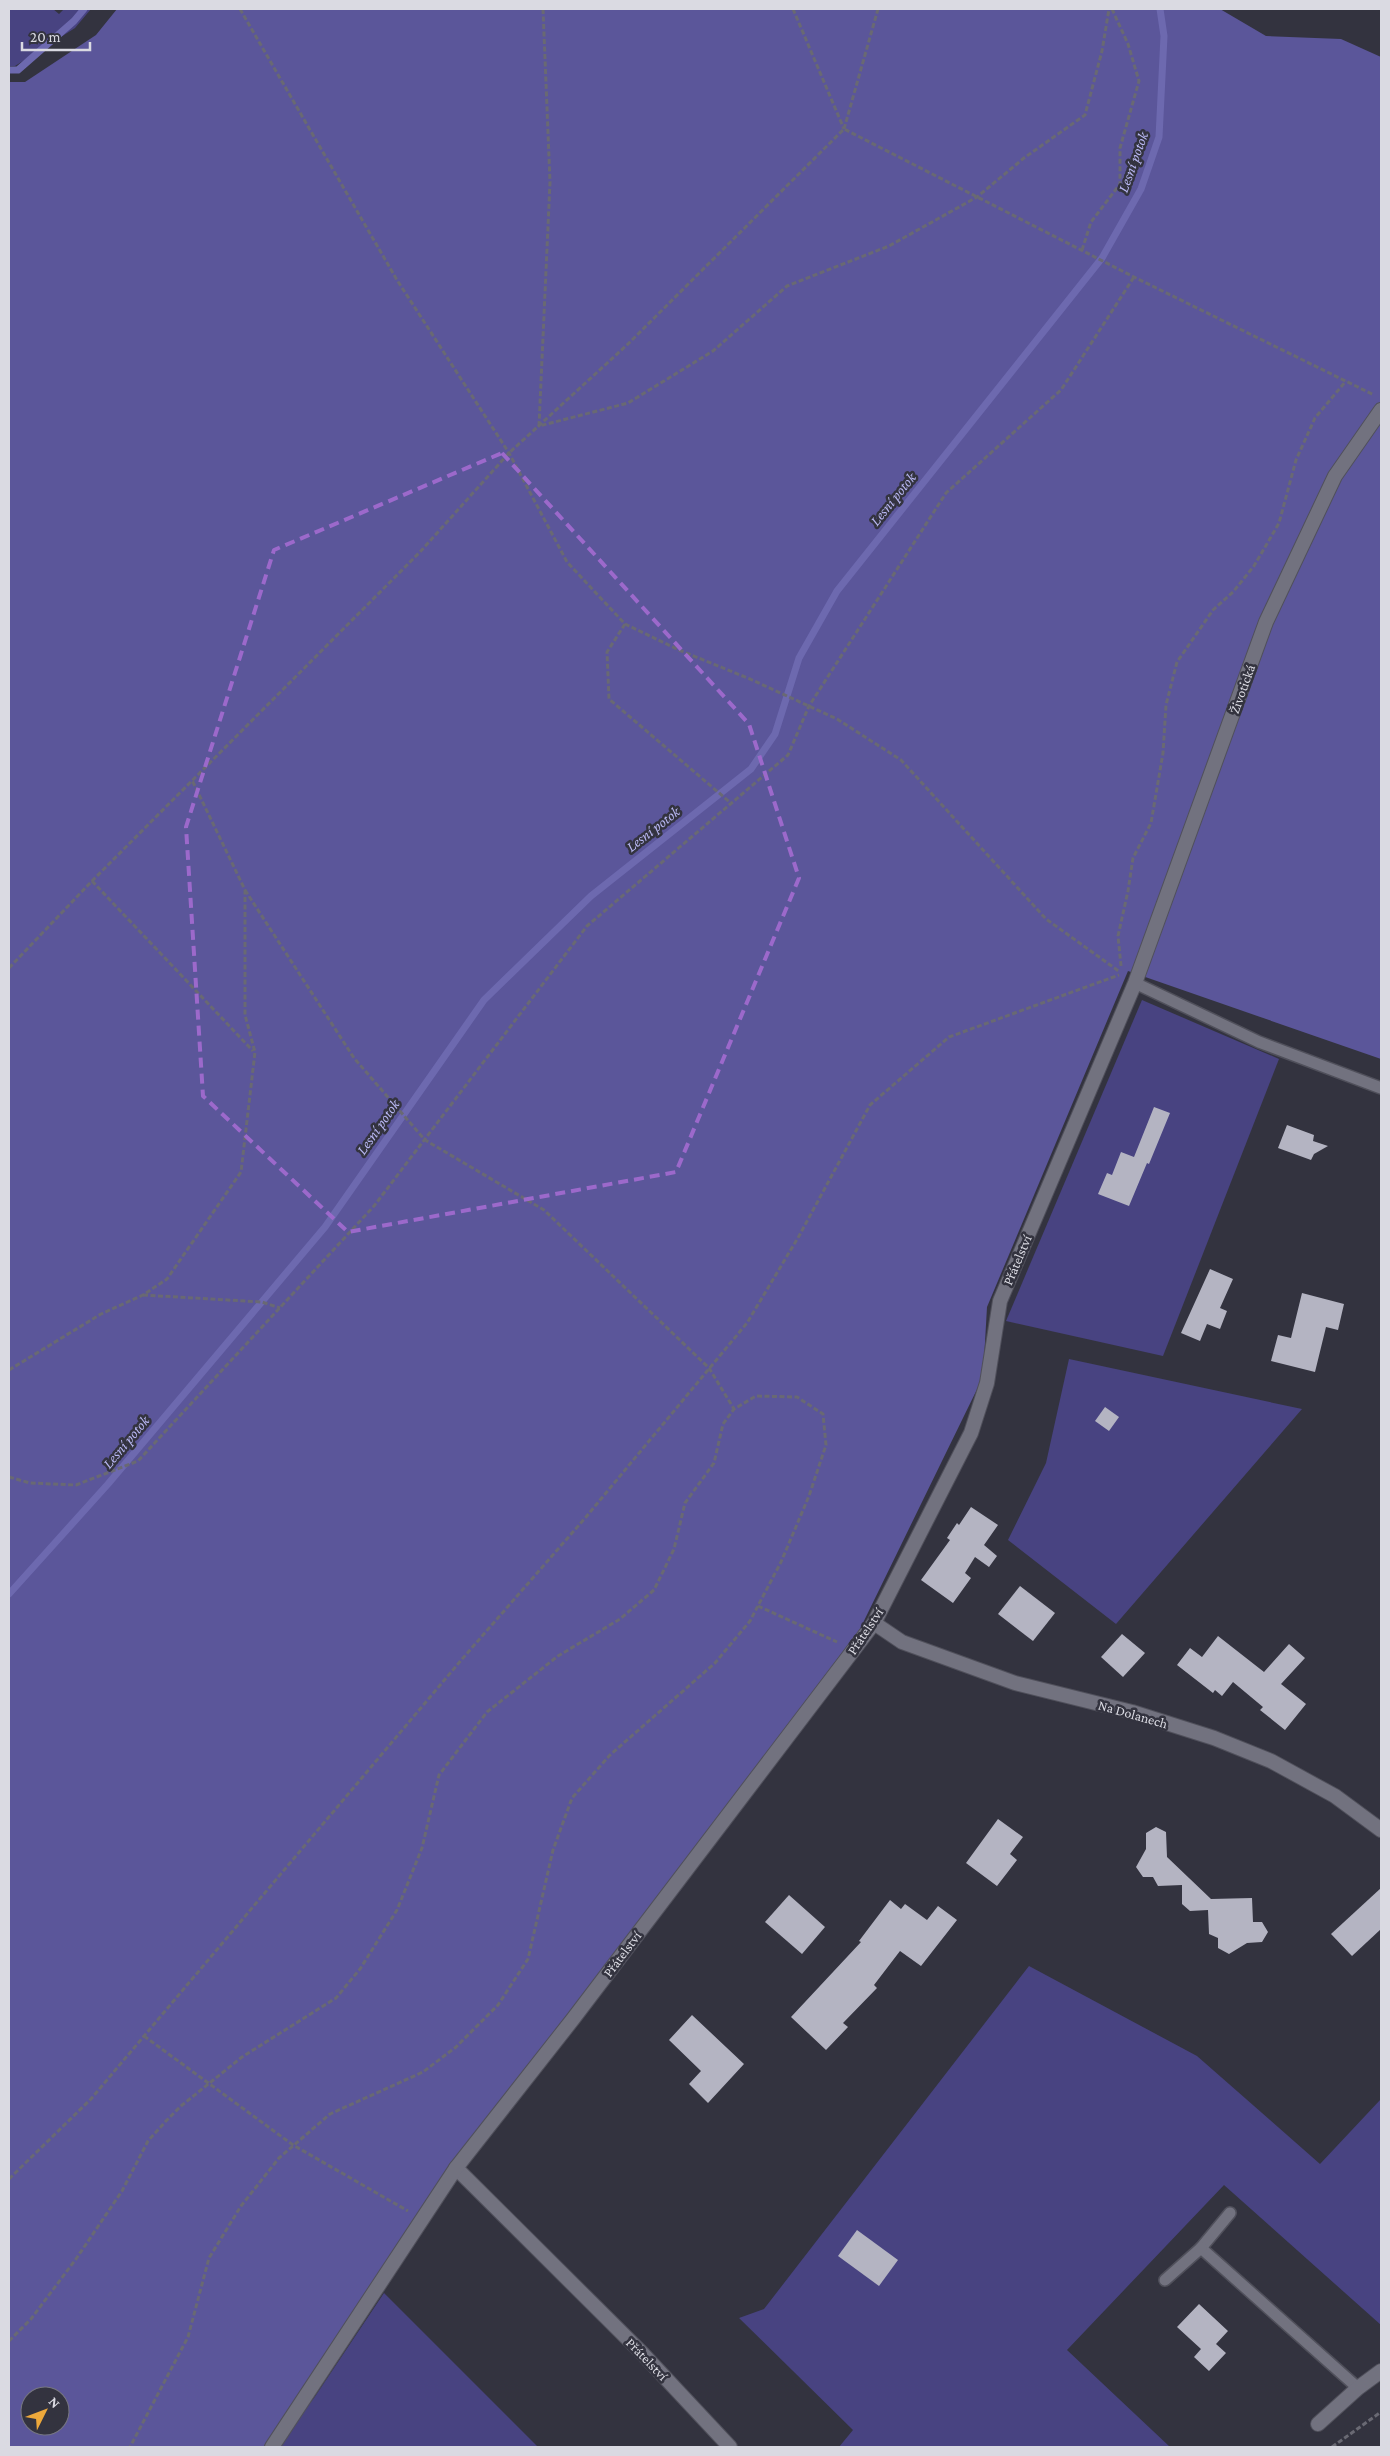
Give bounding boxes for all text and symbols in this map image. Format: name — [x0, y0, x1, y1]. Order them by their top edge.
scale bar — [22, 20, 90, 52]
text: 20 m — [30, 29, 61, 45]
water label: Lesní potok — [1115, 128, 1153, 195]
water label: Lesní potok — [867, 468, 921, 529]
street label: Životická — [1226, 662, 1258, 716]
water label: Lesní potok — [623, 802, 685, 856]
water label: Lesní potok — [353, 1095, 404, 1158]
street label: Přátelství — [999, 1232, 1035, 1287]
water label: Lesní potok — [100, 1412, 154, 1472]
street label: Přátelství — [844, 1604, 887, 1657]
street label: Na Dolanech — [1096, 1696, 1170, 1732]
street label: Přátelství — [600, 1928, 644, 1980]
street label: Přátelství — [623, 2334, 671, 2384]
north arrow — [20, 2386, 70, 2436]
text: N — [46, 2393, 64, 2412]

